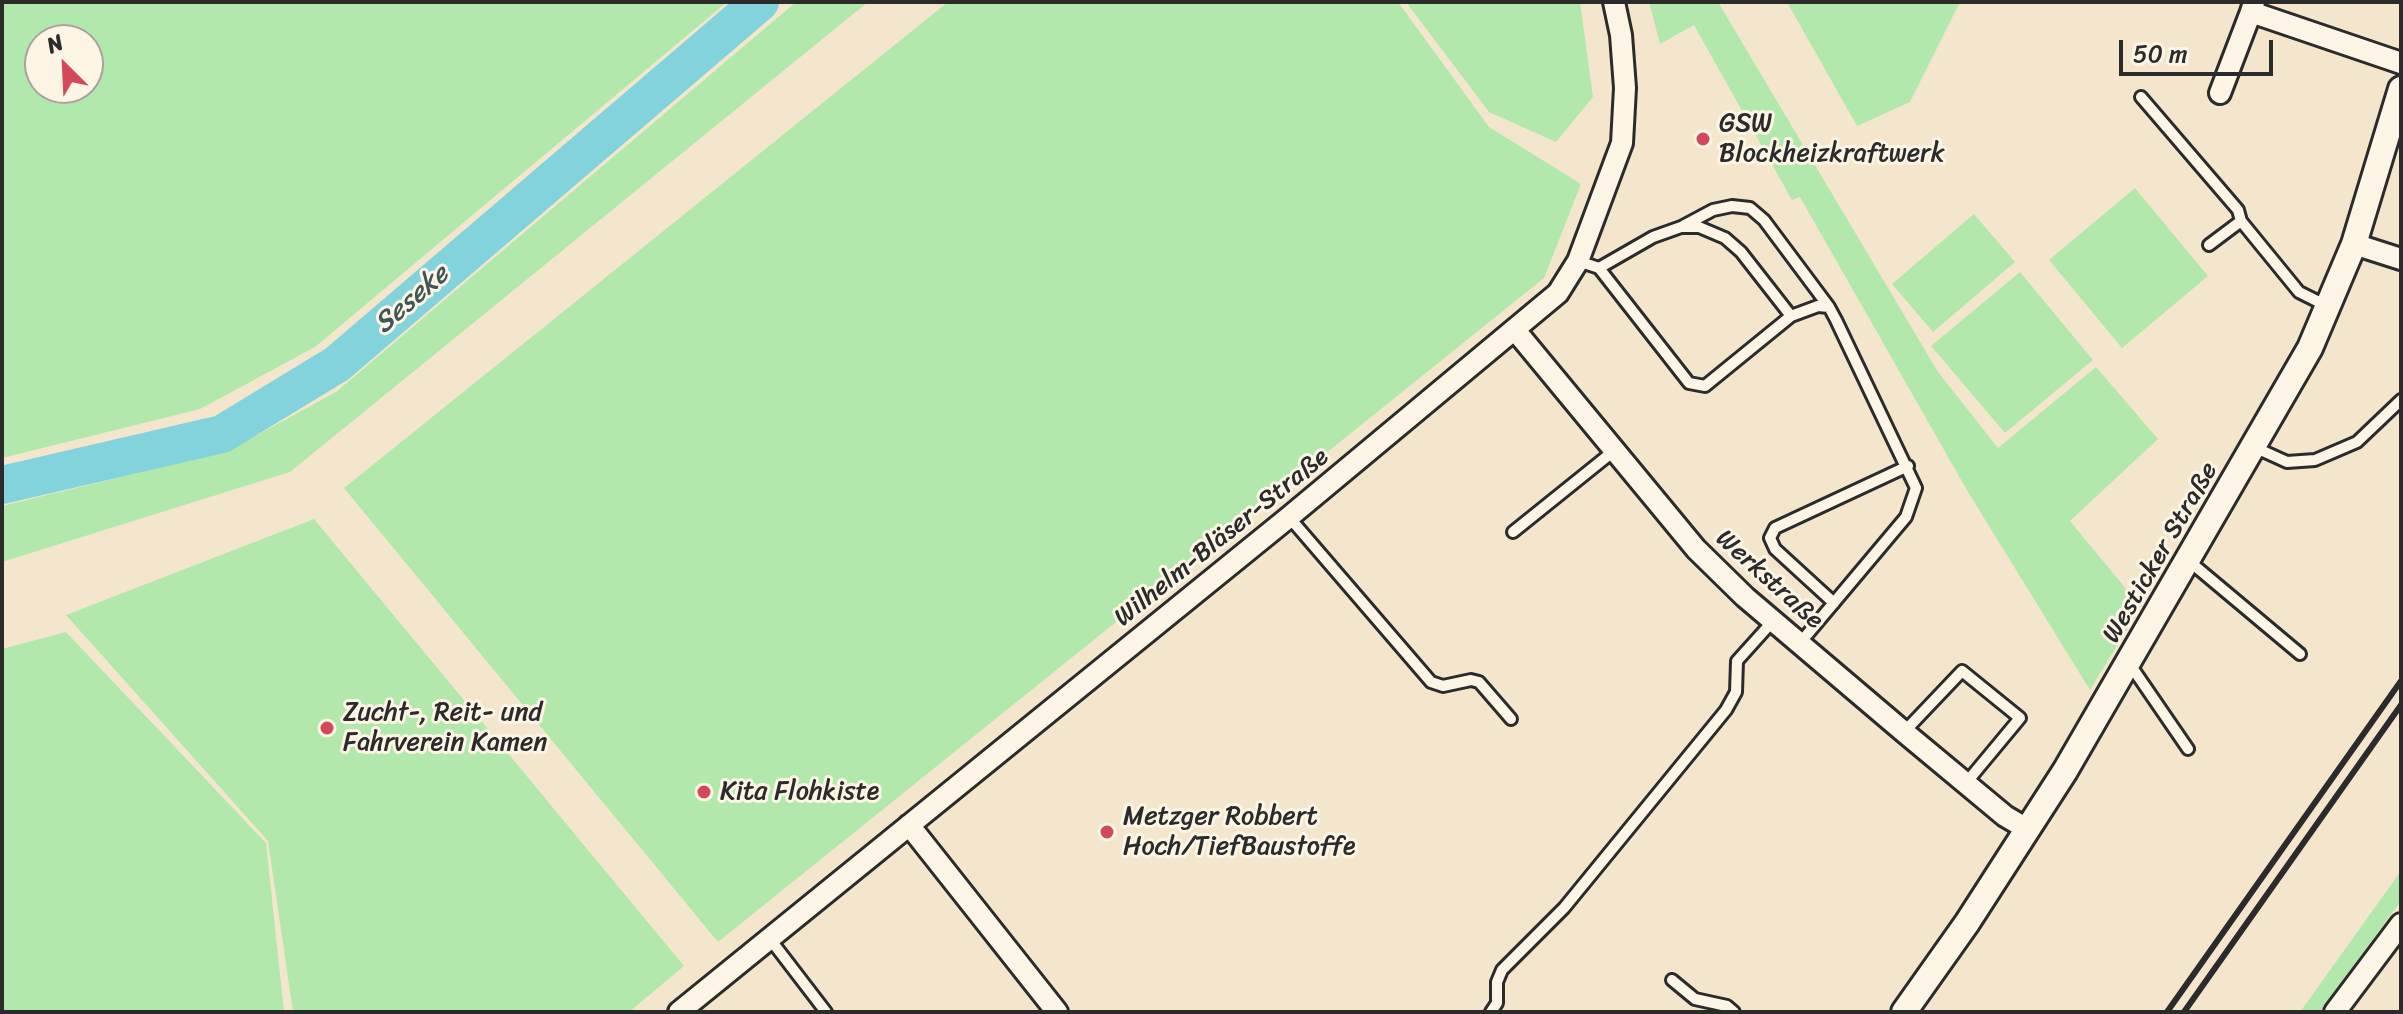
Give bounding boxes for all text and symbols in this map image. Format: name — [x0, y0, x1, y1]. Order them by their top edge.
text: N — [40, 23, 70, 64]
north arrow — [24, 24, 104, 104]
scale bar — [2123, 24, 2277, 74]
text: 50 m — [2133, 33, 2188, 75]
place label: GSW Blockheizkraftwerk — [1719, 108, 1945, 170]
marker: GSW Blockheizkraftwerk — [1694, 130, 1712, 148]
water label: Seseke — [368, 259, 456, 341]
street label: Wilhelm-Bläser-Straße — [1109, 442, 1335, 634]
street label: Westicker Straße — [2097, 457, 2225, 649]
street label: Werkstraße — [1709, 524, 1829, 636]
place label: Zucht-, Reit- und Fahrverein Kamen — [343, 697, 547, 758]
marker: Zucht-, Reit- und Fahrverein Kamen — [318, 719, 336, 737]
place label: Kita Flohkiste — [720, 776, 879, 808]
marker: Kita Flohkiste — [695, 783, 713, 801]
place label: Metzger Robbert Hoch/TiefBaustoffe — [1123, 801, 1355, 862]
marker: Metzger Robbert Hoch/TiefBaustoffe — [1098, 823, 1116, 841]

